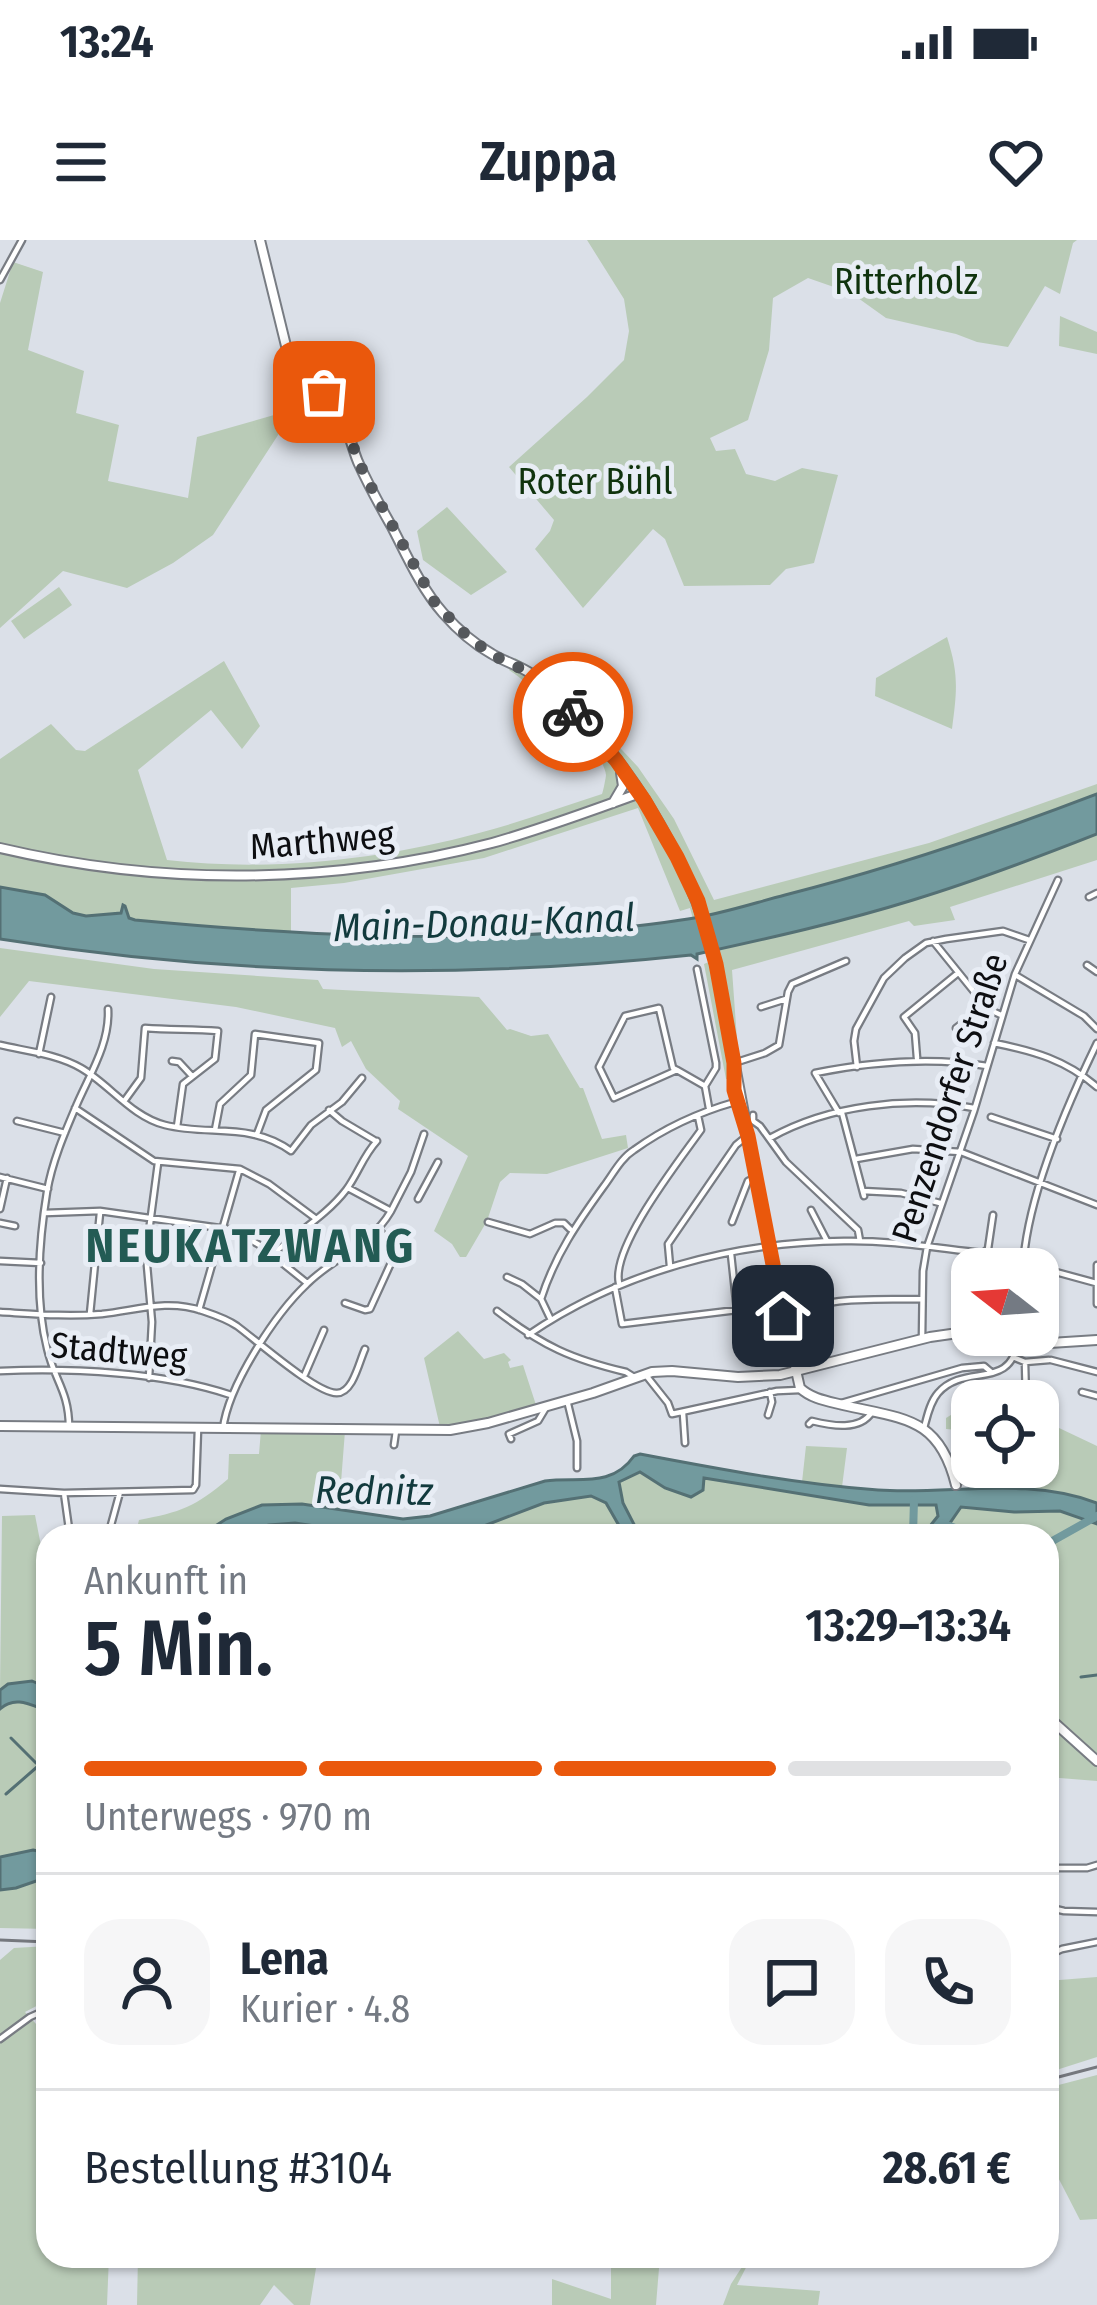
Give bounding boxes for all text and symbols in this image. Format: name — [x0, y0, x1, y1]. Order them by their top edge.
text: 13:24 — [60, 15, 154, 69]
icon: menu — [48, 129, 114, 195]
icon: heart — [983, 129, 1049, 195]
text: Zuppa — [479, 130, 618, 194]
park label: Ritterholz — [834, 260, 978, 304]
pin — [273, 341, 375, 443]
icon: bag — [291, 359, 357, 425]
park label: Roter Bühl — [517, 460, 673, 504]
courier — [513, 652, 633, 772]
icon: bike — [540, 679, 606, 745]
street label: Marthweg — [248, 813, 396, 869]
water label: Main-Donau-Kanal — [332, 895, 636, 951]
street label: Penzendorfer Straße — [883, 948, 1017, 1248]
district label: NEUKATZWANG — [86, 1217, 416, 1275]
north arrow — [951, 1248, 1059, 1356]
map controls — [951, 1248, 1059, 1488]
pin — [732, 1265, 834, 1367]
icon: home — [750, 1283, 816, 1349]
street label: Stadtweg — [49, 1323, 189, 1379]
button: locate — [951, 1380, 1059, 1488]
water label: Rednitz — [315, 1467, 434, 1515]
text: Ankunft in — [84, 1558, 248, 1604]
text: 13:29–13:34 — [805, 1599, 1011, 1653]
text: 5 Min. — [84, 1602, 273, 1696]
text: Unterwegs · 970 m — [84, 1794, 372, 1840]
button: person — [84, 1919, 210, 2045]
button: chat — [729, 1919, 855, 2045]
button: phone — [885, 1919, 1011, 2045]
text: Lena — [240, 1932, 329, 1986]
text: Kurier · 4.8 — [240, 1986, 410, 2032]
text: Bestellung #3104 — [84, 2141, 392, 2195]
text: 28.61 € — [883, 2141, 1011, 2195]

